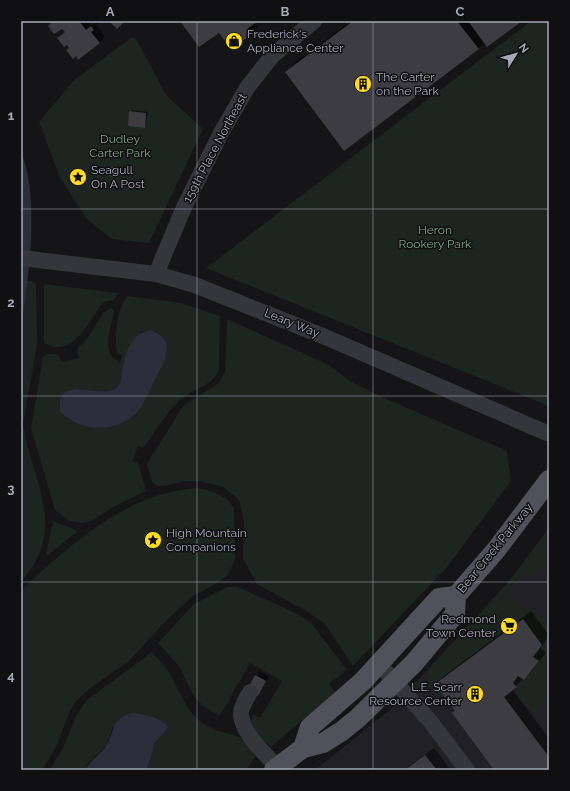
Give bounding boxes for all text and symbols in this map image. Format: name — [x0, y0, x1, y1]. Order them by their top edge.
text: A — [106, 4, 115, 19]
text: B — [281, 4, 290, 19]
text: C — [456, 4, 465, 19]
place label: Frederick's Appliance Center — [247, 27, 344, 55]
shop icon: Frederick's Appliance Center — [224, 31, 244, 51]
north arrow — [496, 34, 536, 74]
text: N — [516, 41, 531, 56]
place label: The Carter on the Park — [376, 70, 439, 98]
building icon: The Carter on the Park — [353, 74, 373, 94]
street label: 159th Place Northeast — [180, 91, 250, 205]
text: 1 — [8, 108, 15, 123]
park label: Dudley Carter Park — [89, 132, 151, 160]
place label: Seagull On A Post — [91, 163, 145, 191]
place icon: Seagull On A Post — [68, 167, 88, 187]
park label: Heron Rookery Park — [399, 223, 472, 251]
text: 2 — [7, 295, 15, 310]
street label: Leary Way — [262, 306, 322, 341]
text: 3 — [7, 481, 15, 496]
street label: Bear Creek Parkway — [455, 500, 536, 596]
place label: High Mountain Companions — [166, 526, 247, 554]
place icon: High Mountain Companions — [143, 530, 163, 550]
place label: Redmond Town Center — [426, 612, 497, 640]
supermarket icon: Redmond Town Center — [499, 616, 519, 636]
text: 4 — [7, 668, 15, 683]
place label: L.E. Scarr Resource Center — [369, 680, 463, 708]
building icon: L.E. Scarr Resource Center — [465, 684, 485, 704]

